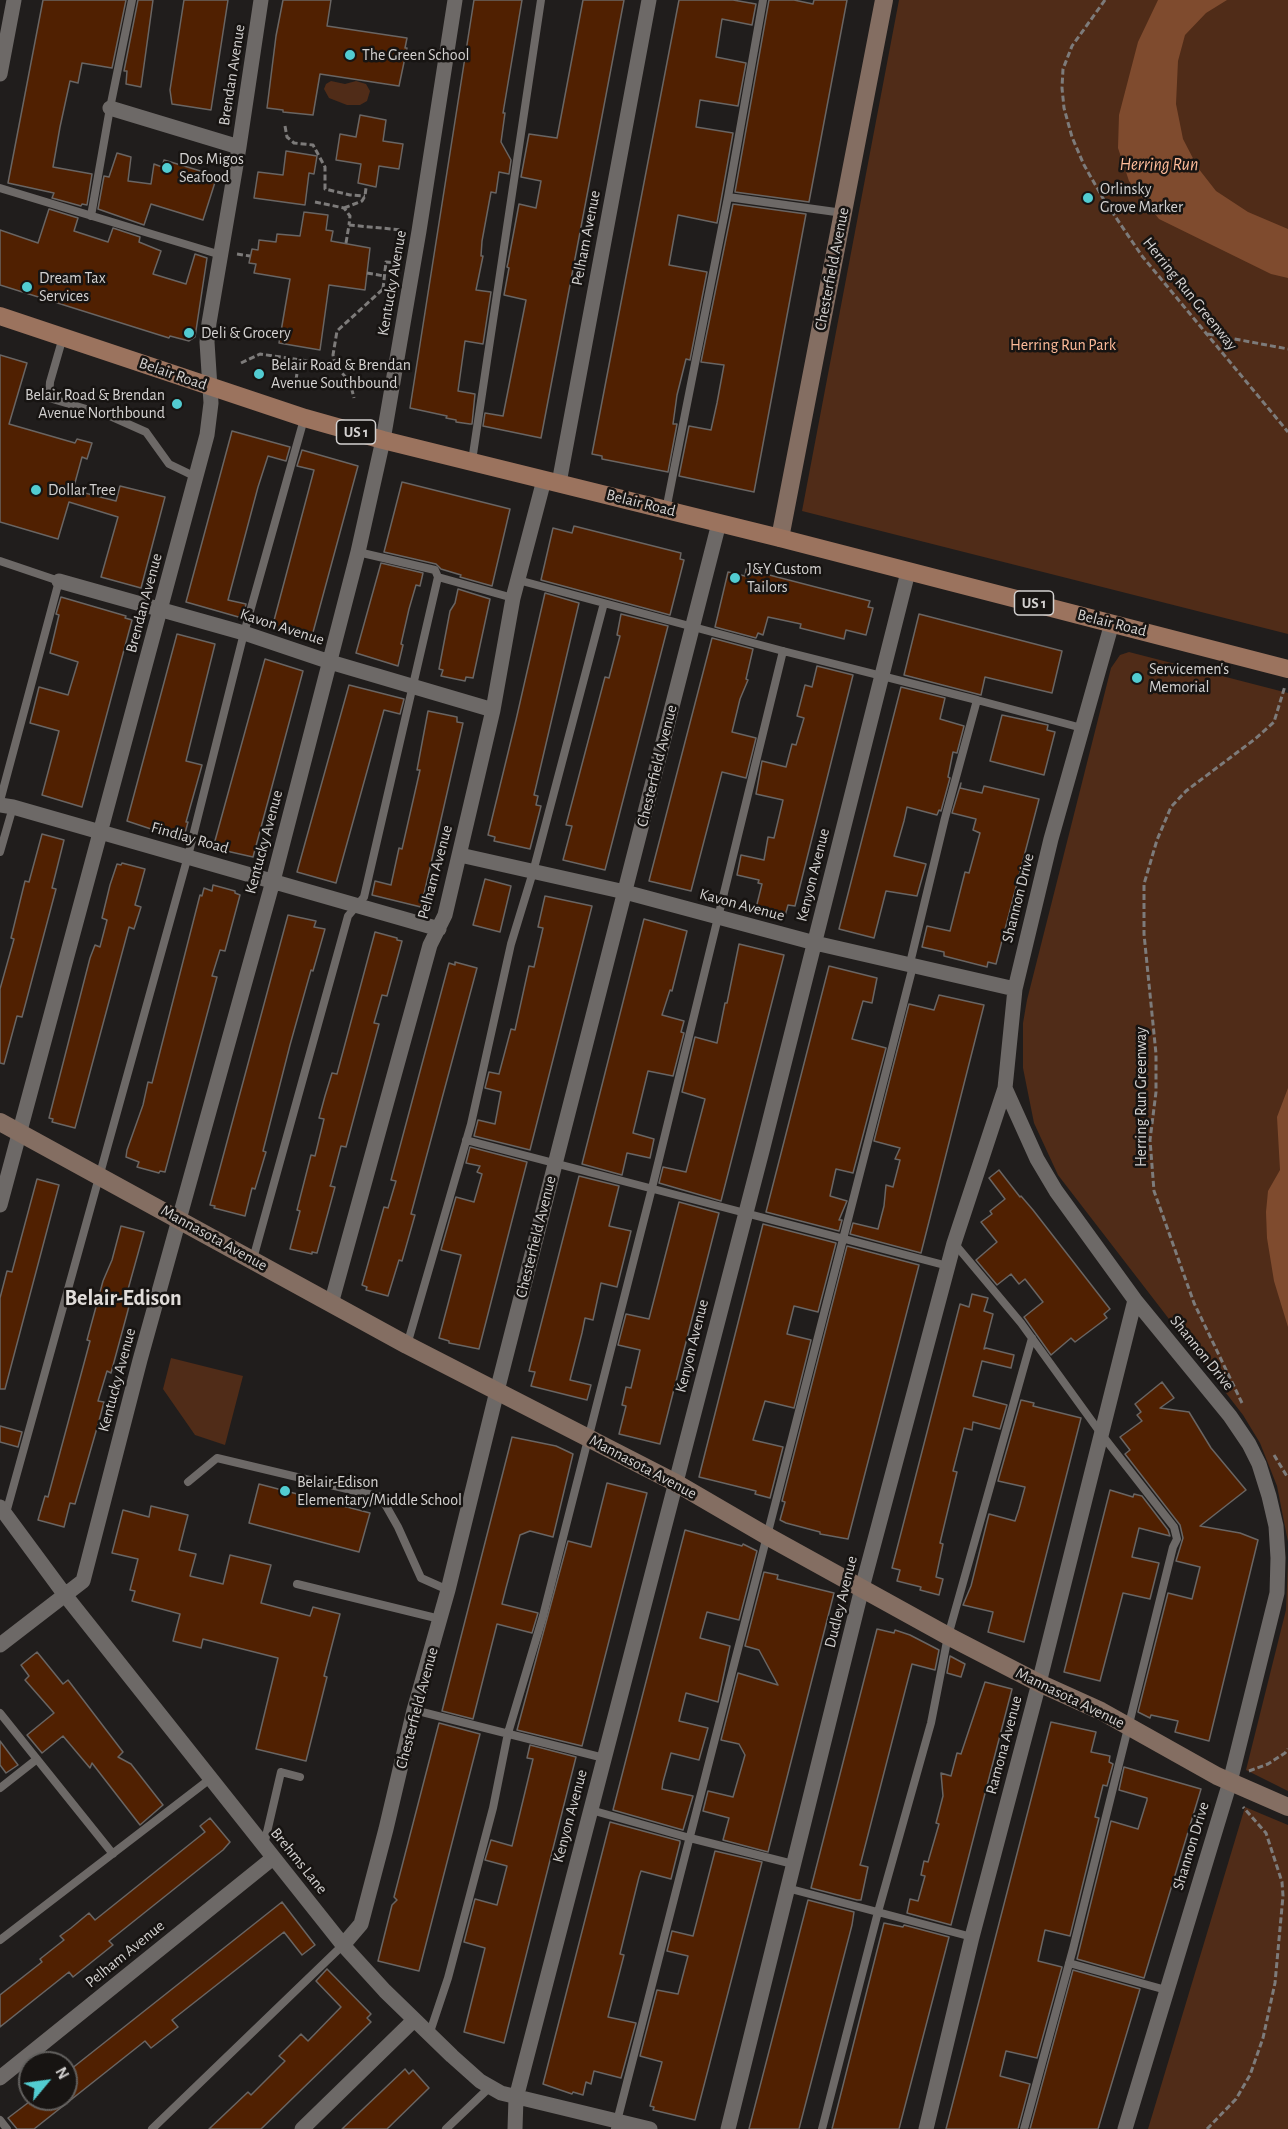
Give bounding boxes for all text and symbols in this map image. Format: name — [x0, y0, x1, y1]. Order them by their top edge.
street label: Brendan Avenue — [215, 23, 249, 127]
place label: The Green School — [362, 45, 469, 65]
marker: The Green School — [343, 48, 357, 62]
place label: Dos Migos Seafood — [179, 149, 244, 187]
water label: Herring Run — [1120, 154, 1198, 176]
marker: Dos Migos Seafood — [160, 161, 174, 175]
place label: Orlinsky Grove Marker — [1100, 179, 1183, 217]
street label: Pelham Avenue — [567, 189, 605, 287]
marker: Orlinsky Grove Marker — [1081, 191, 1095, 205]
street label: Chesterfield Avenue — [811, 206, 853, 332]
street label: Kentucky Avenue — [373, 229, 411, 337]
street label: Herring Run Greenway — [1138, 234, 1242, 354]
place label: Dream Tax Services — [39, 268, 106, 306]
marker: Dream Tax Services — [20, 280, 34, 294]
place label: Deli & Grocery — [201, 323, 291, 343]
marker: Deli & Grocery — [182, 326, 196, 340]
park label: Herring Run Park — [1010, 335, 1116, 355]
street label: Belair Road — [136, 353, 210, 395]
place label: Belair Road & Brendan Avenue Southbound — [271, 355, 411, 393]
marker: Belair Road & Brendan Avenue Southbound — [252, 367, 266, 381]
place label: Belair Road & Brendan Avenue Northbound — [25, 385, 165, 423]
marker: Belair Road & Brendan Avenue Northbound — [170, 397, 184, 411]
road number: US 1 — [336, 420, 376, 444]
place label: Dollar Tree — [48, 480, 116, 500]
marker: Dollar Tree — [29, 483, 43, 497]
street label: Belair Road — [604, 485, 678, 521]
street label: Brendan Avenue — [121, 551, 167, 655]
place label: J&Y Custom Tailors — [747, 559, 822, 597]
marker: J&Y Custom Tailors — [728, 571, 742, 585]
road number: US 1 — [1014, 591, 1054, 615]
street label: Kavon Avenue — [237, 604, 327, 650]
street label: Belair Road — [1075, 605, 1149, 641]
place label: Servicemen's Memorial — [1149, 659, 1229, 697]
marker: Servicemen's Memorial — [1130, 671, 1144, 685]
street label: Chesterfield Avenue — [633, 703, 681, 829]
street label: Kentucky Avenue — [241, 788, 287, 896]
street label: Findlay Road — [149, 818, 231, 858]
street label: Pelham Avenue — [413, 823, 457, 921]
street label: Kenyon Avenue — [792, 826, 834, 924]
street label: Shannon Drive — [998, 851, 1038, 945]
street label: Kavon Avenue — [697, 884, 787, 926]
street label: Herring Run Greenway — [1131, 1027, 1151, 1167]
street label: Chesterfield Avenue — [512, 1174, 560, 1300]
street label: Mannasota Avenue — [157, 1201, 271, 1275]
district label: Belair-Edison — [64, 1285, 182, 1311]
street label: Kenyon Avenue — [671, 1297, 713, 1395]
street label: Shannon Drive — [1166, 1312, 1238, 1394]
street label: Kentucky Avenue — [94, 1326, 140, 1434]
street label: Mannasota Avenue — [586, 1431, 700, 1503]
place label: Belair-Edison Elementary/Middle School — [297, 1472, 462, 1510]
marker: Belair-Edison Elementary/Middle School — [278, 1484, 292, 1498]
street label: Dudley Avenue — [820, 1554, 862, 1650]
street label: Chesterfield Avenue — [392, 1645, 442, 1771]
street label: Mannasota Avenue — [1012, 1663, 1128, 1733]
street label: Ramona Avenue — [982, 1694, 1026, 1796]
street label: Kenyon Avenue — [548, 1767, 592, 1865]
street label: Shannon Drive — [1168, 1800, 1214, 1892]
street label: Brehms Lane — [266, 1824, 332, 1898]
street label: Pelham Avenue — [81, 1916, 169, 1992]
north arrow — [18, 2051, 78, 2111]
text: N — [52, 2064, 72, 2082]

